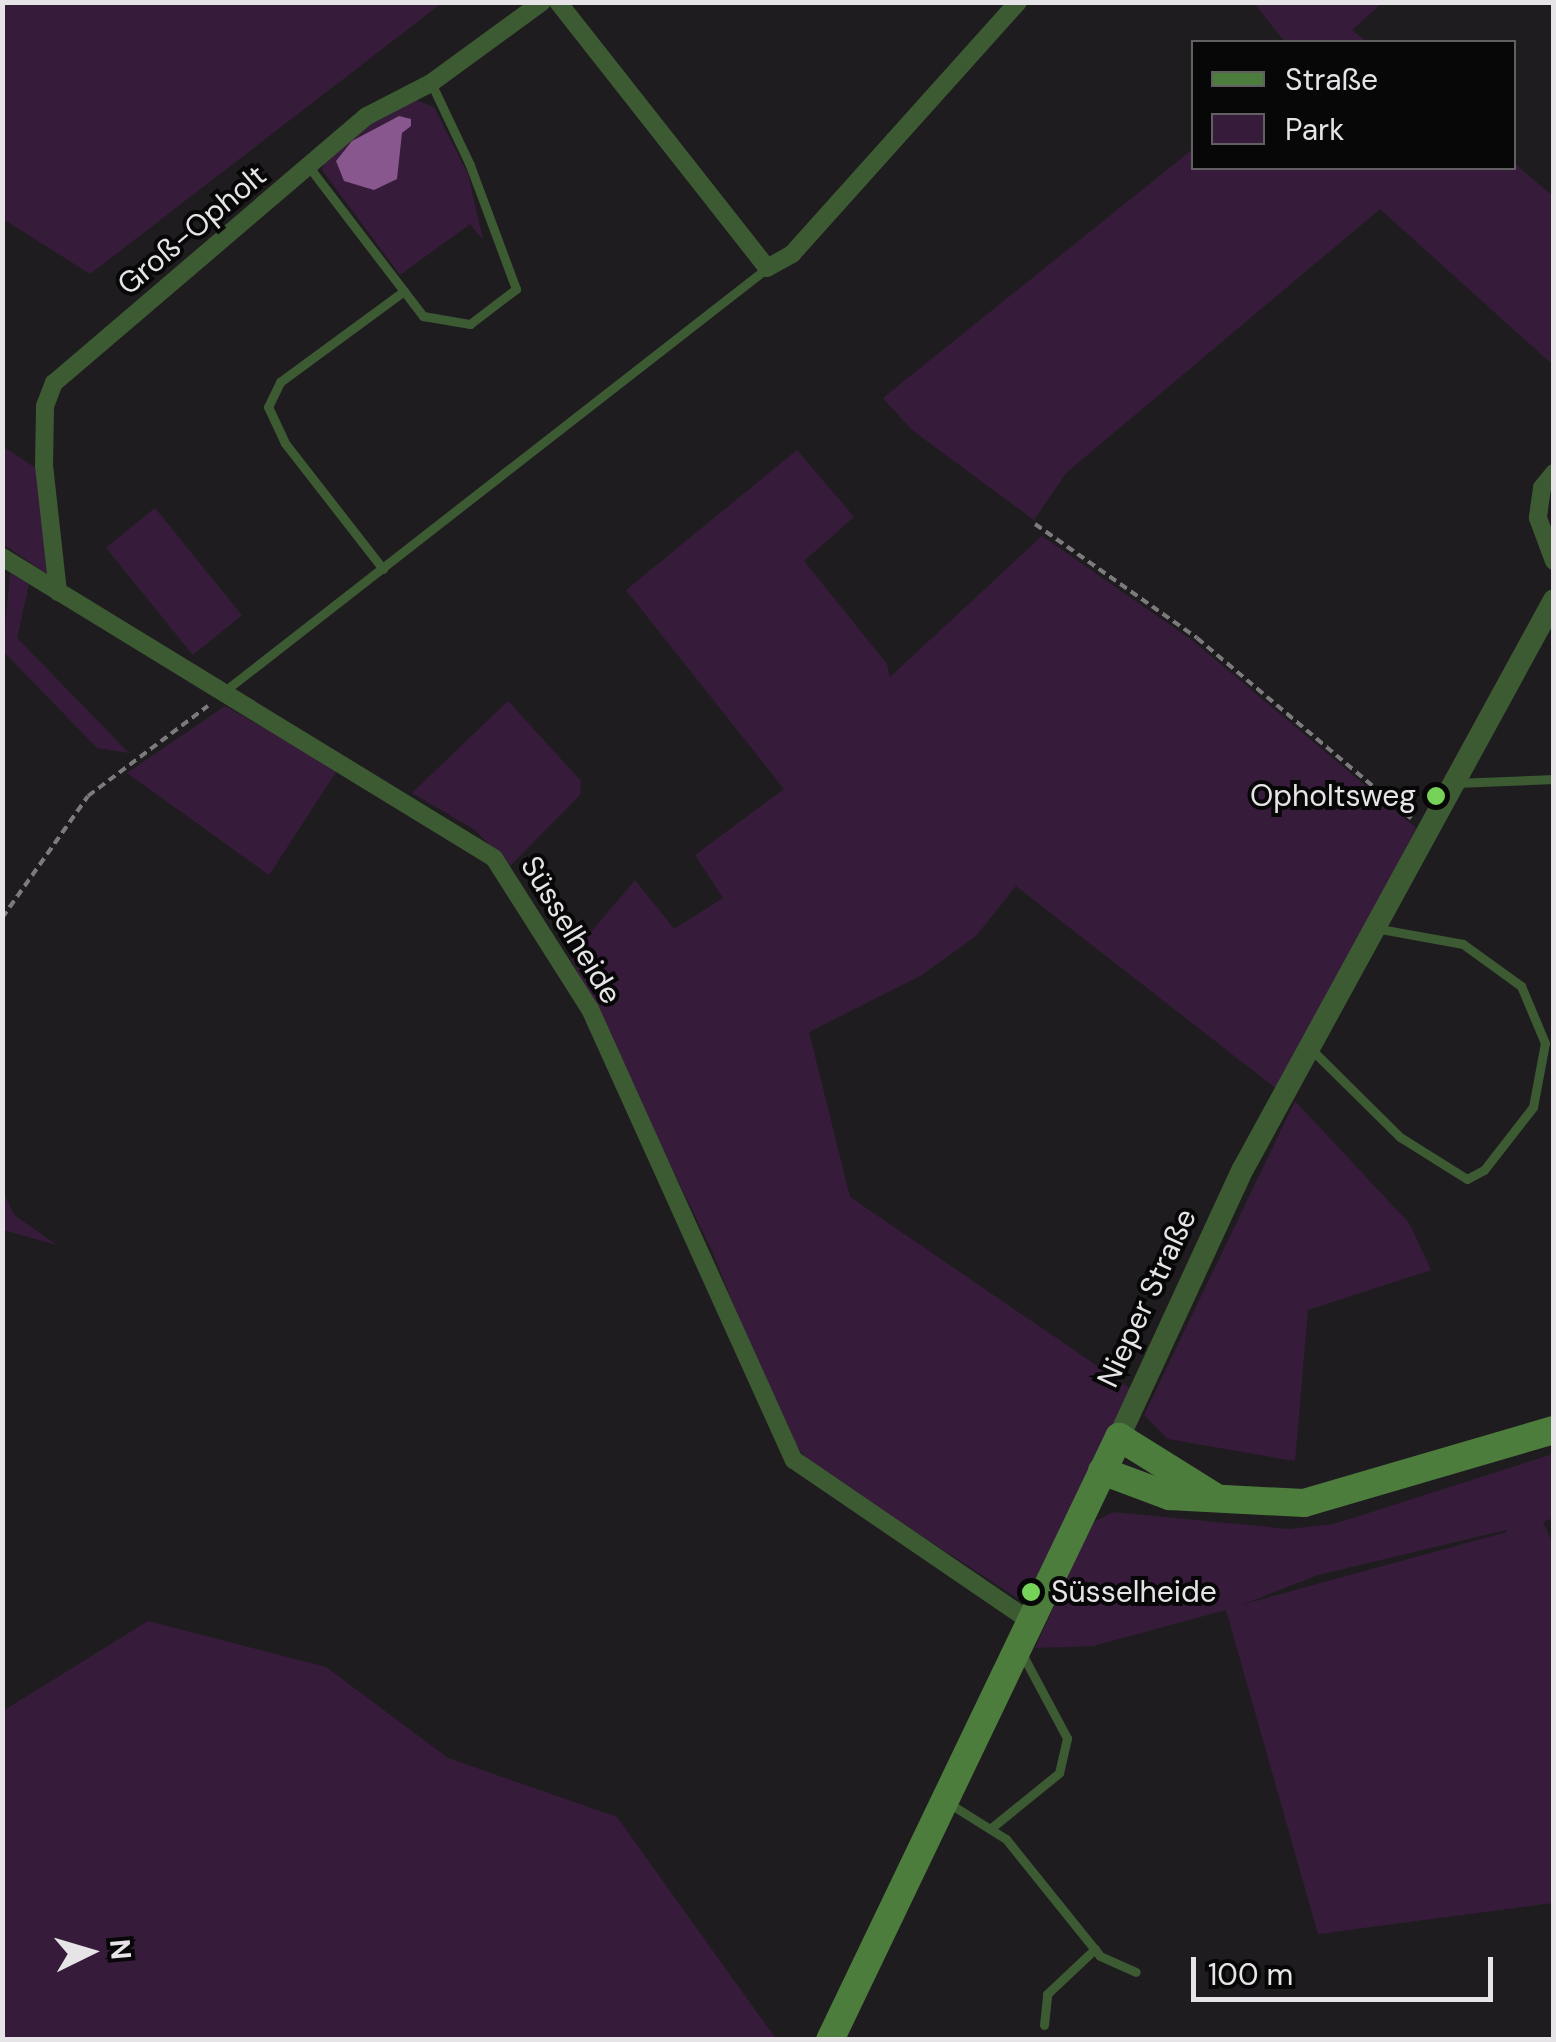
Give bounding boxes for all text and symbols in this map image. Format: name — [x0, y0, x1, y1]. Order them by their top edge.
legend — [1191, 40, 1516, 170]
text: Straße — [1285, 60, 1378, 99]
text: Park — [1285, 110, 1344, 149]
street label: Groß-Opholt — [111, 158, 273, 302]
place label: Opholtsweg — [1250, 778, 1416, 814]
marker: Opholtsweg — [1425, 785, 1447, 807]
street label: Süsselheide — [513, 850, 629, 1010]
street label: Nieper Straße — [1090, 1203, 1204, 1393]
place label: Süsselheide — [1051, 1574, 1217, 1610]
marker: Süsselheide — [1020, 1581, 1042, 1603]
north arrow — [40, 1902, 140, 2002]
scale bar — [1196, 1937, 1498, 1999]
text: N — [101, 1938, 140, 1961]
text: 100 m — [1208, 1955, 1293, 1994]

